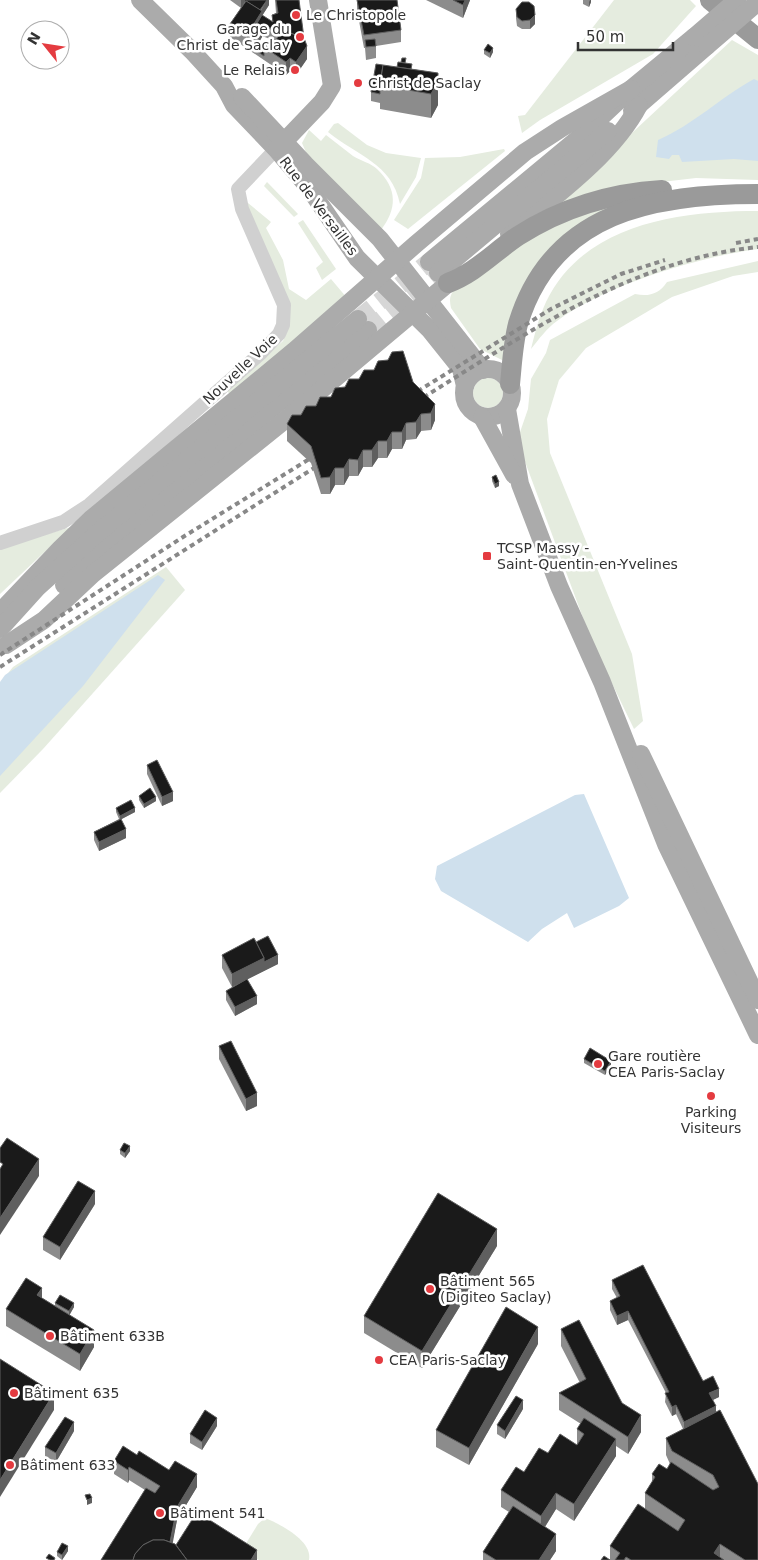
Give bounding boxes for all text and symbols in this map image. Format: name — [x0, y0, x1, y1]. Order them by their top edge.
place label: Le Christopole — [306, 7, 406, 23]
marker: Le Christopole — [290, 9, 302, 21]
north arrow — [20, 20, 70, 70]
scale bar — [578, 20, 673, 52]
place label: Garage du Christ de Saclay — [177, 21, 290, 53]
text: 50 m — [586, 28, 624, 46]
text: N — [24, 29, 44, 48]
marker: Garage du Christ de Saclay — [294, 31, 306, 43]
place label: Le Relais — [223, 62, 285, 78]
marker: Le Relais — [289, 64, 301, 76]
place label: Christ de Saclay — [368, 75, 481, 91]
marker: Christ de Saclay — [352, 77, 364, 89]
street label: Rue de Versailles — [277, 154, 361, 258]
street label: Nouvelle Voie — [200, 331, 280, 407]
place label: TCSP Massy - Saint-Quentin-en-Yvelines — [496, 540, 678, 572]
marker: TCSP Massy - Saint-Quentin-en-Yvelines — [481, 550, 493, 562]
place label: Gare routière CEA Paris-Saclay — [608, 1048, 725, 1080]
marker: Gare routière CEA Paris-Saclay — [592, 1058, 604, 1070]
marker: Parking Visiteurs — [705, 1090, 717, 1102]
place label: Parking Visiteurs — [681, 1104, 741, 1136]
place label: Bâtiment 565 (Digiteo Saclay) — [440, 1273, 551, 1305]
marker: Bâtiment 565 (Digiteo Saclay) — [424, 1283, 436, 1295]
place label: Bâtiment 633B — [60, 1328, 165, 1344]
marker: Bâtiment 633B — [44, 1330, 56, 1342]
place label: CEA Paris-Saclay — [389, 1352, 506, 1368]
marker: CEA Paris-Saclay — [373, 1354, 385, 1366]
place label: Bâtiment 635 — [24, 1385, 119, 1401]
marker: Bâtiment 635 — [8, 1387, 20, 1399]
place label: Bâtiment 633 — [20, 1457, 115, 1473]
marker: Bâtiment 633 — [4, 1459, 16, 1471]
place label: Bâtiment 541 — [170, 1505, 265, 1521]
marker: Bâtiment 541 — [154, 1507, 166, 1519]

